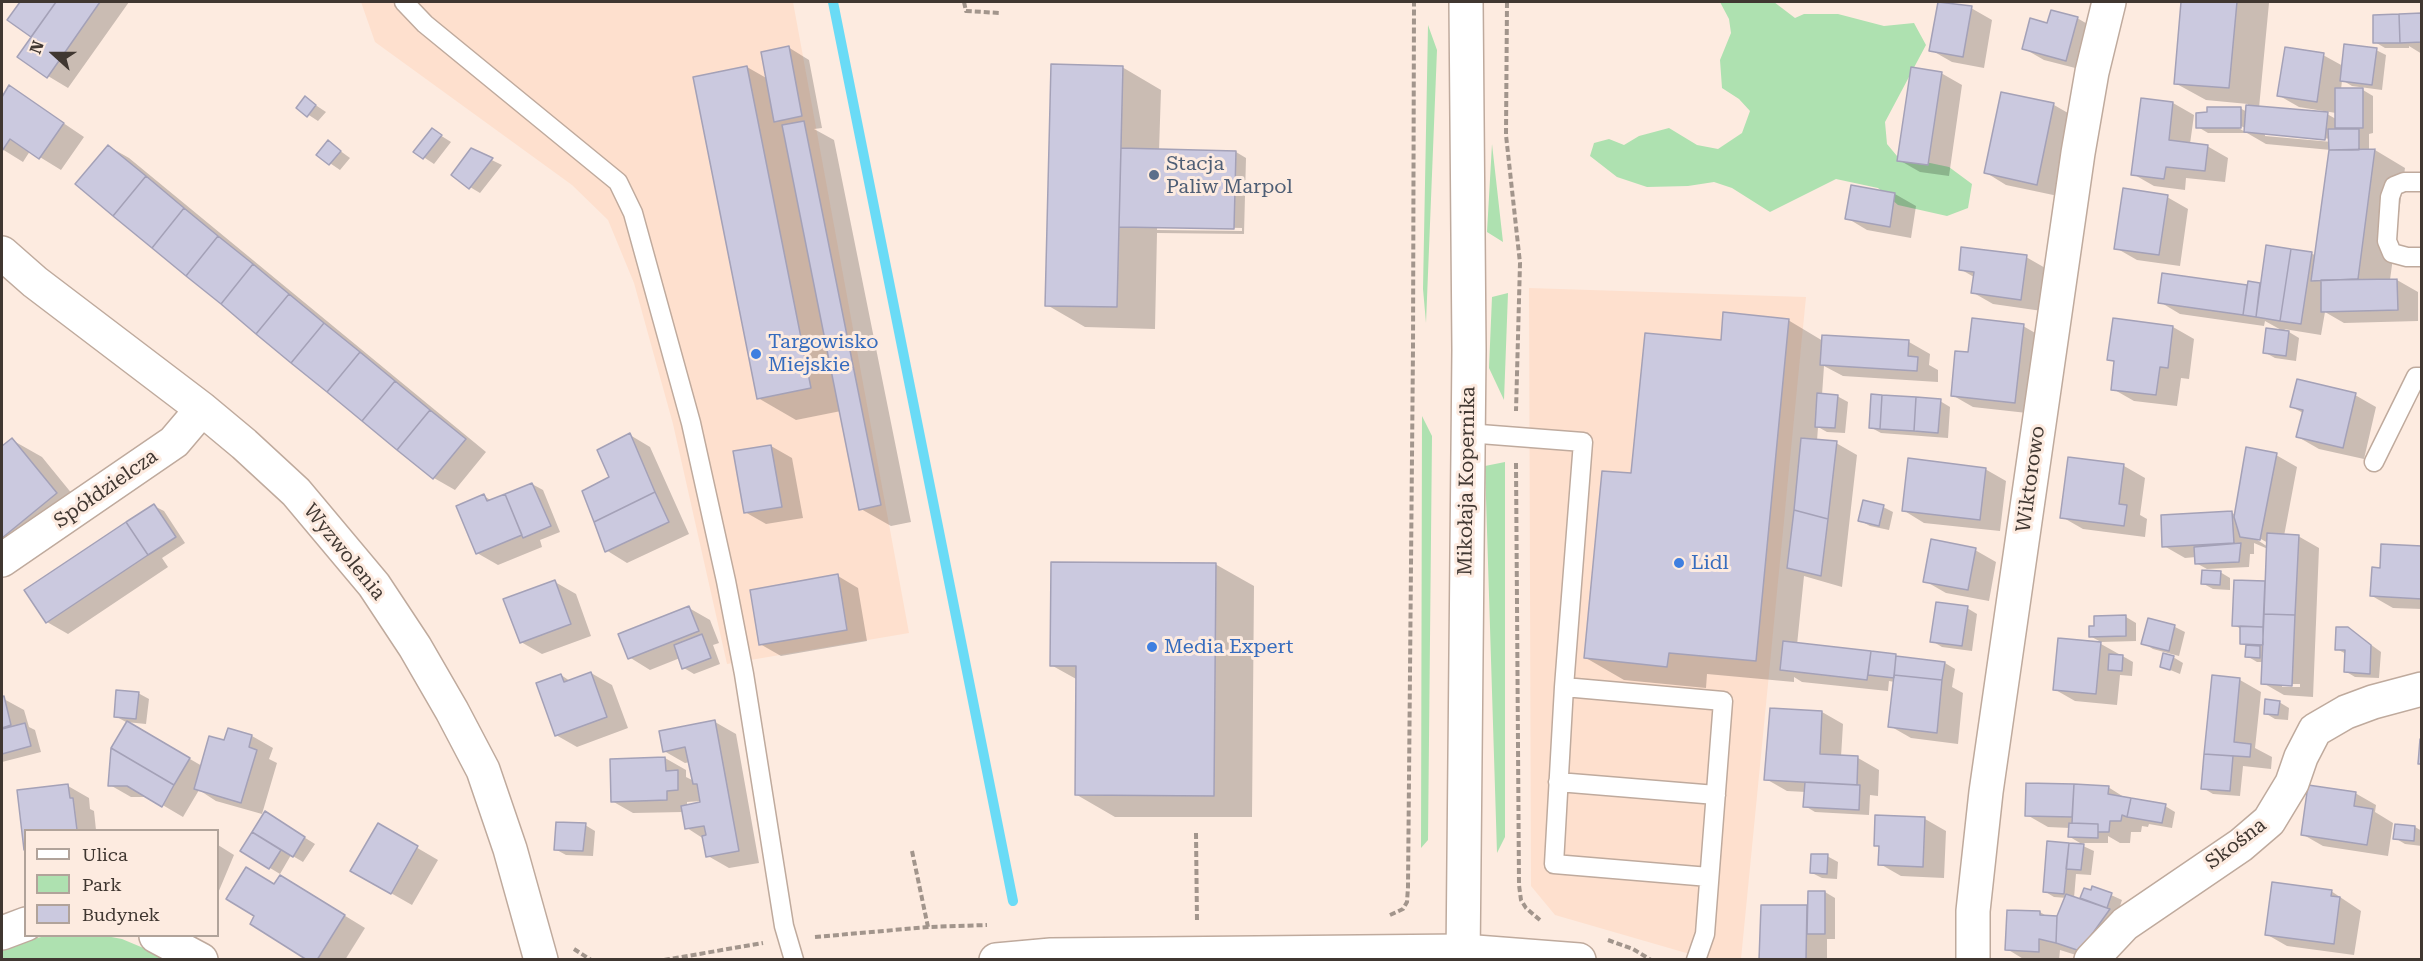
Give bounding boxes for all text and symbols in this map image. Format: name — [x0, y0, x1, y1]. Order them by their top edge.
north arrow — [24, 24, 84, 84]
text: N — [26, 38, 48, 57]
place label: Stacja Paliw Marpol — [1166, 152, 1293, 199]
marker: Stacja Paliw Marpol — [1147, 168, 1161, 182]
place label: Targowisko Miejskie — [768, 330, 878, 377]
marker: Targowisko Miejskie — [749, 347, 763, 361]
street label: Mikołaja Kopernika — [1453, 386, 1481, 576]
street label: Wiktorowo — [2012, 424, 2050, 534]
street label: Spółdzielcza — [50, 444, 162, 534]
street label: Wyzwolenia — [298, 499, 390, 605]
place label: Lidl — [1691, 551, 1729, 575]
marker: Lidl — [1672, 556, 1686, 570]
place label: Media Expert — [1164, 635, 1293, 659]
marker: Media Expert — [1145, 640, 1159, 654]
street label: Skośna — [2201, 813, 2271, 875]
legend — [24, 829, 219, 937]
text: Ulica — [82, 844, 128, 865]
text: Park — [82, 874, 122, 895]
text: Budynek — [82, 904, 160, 925]

